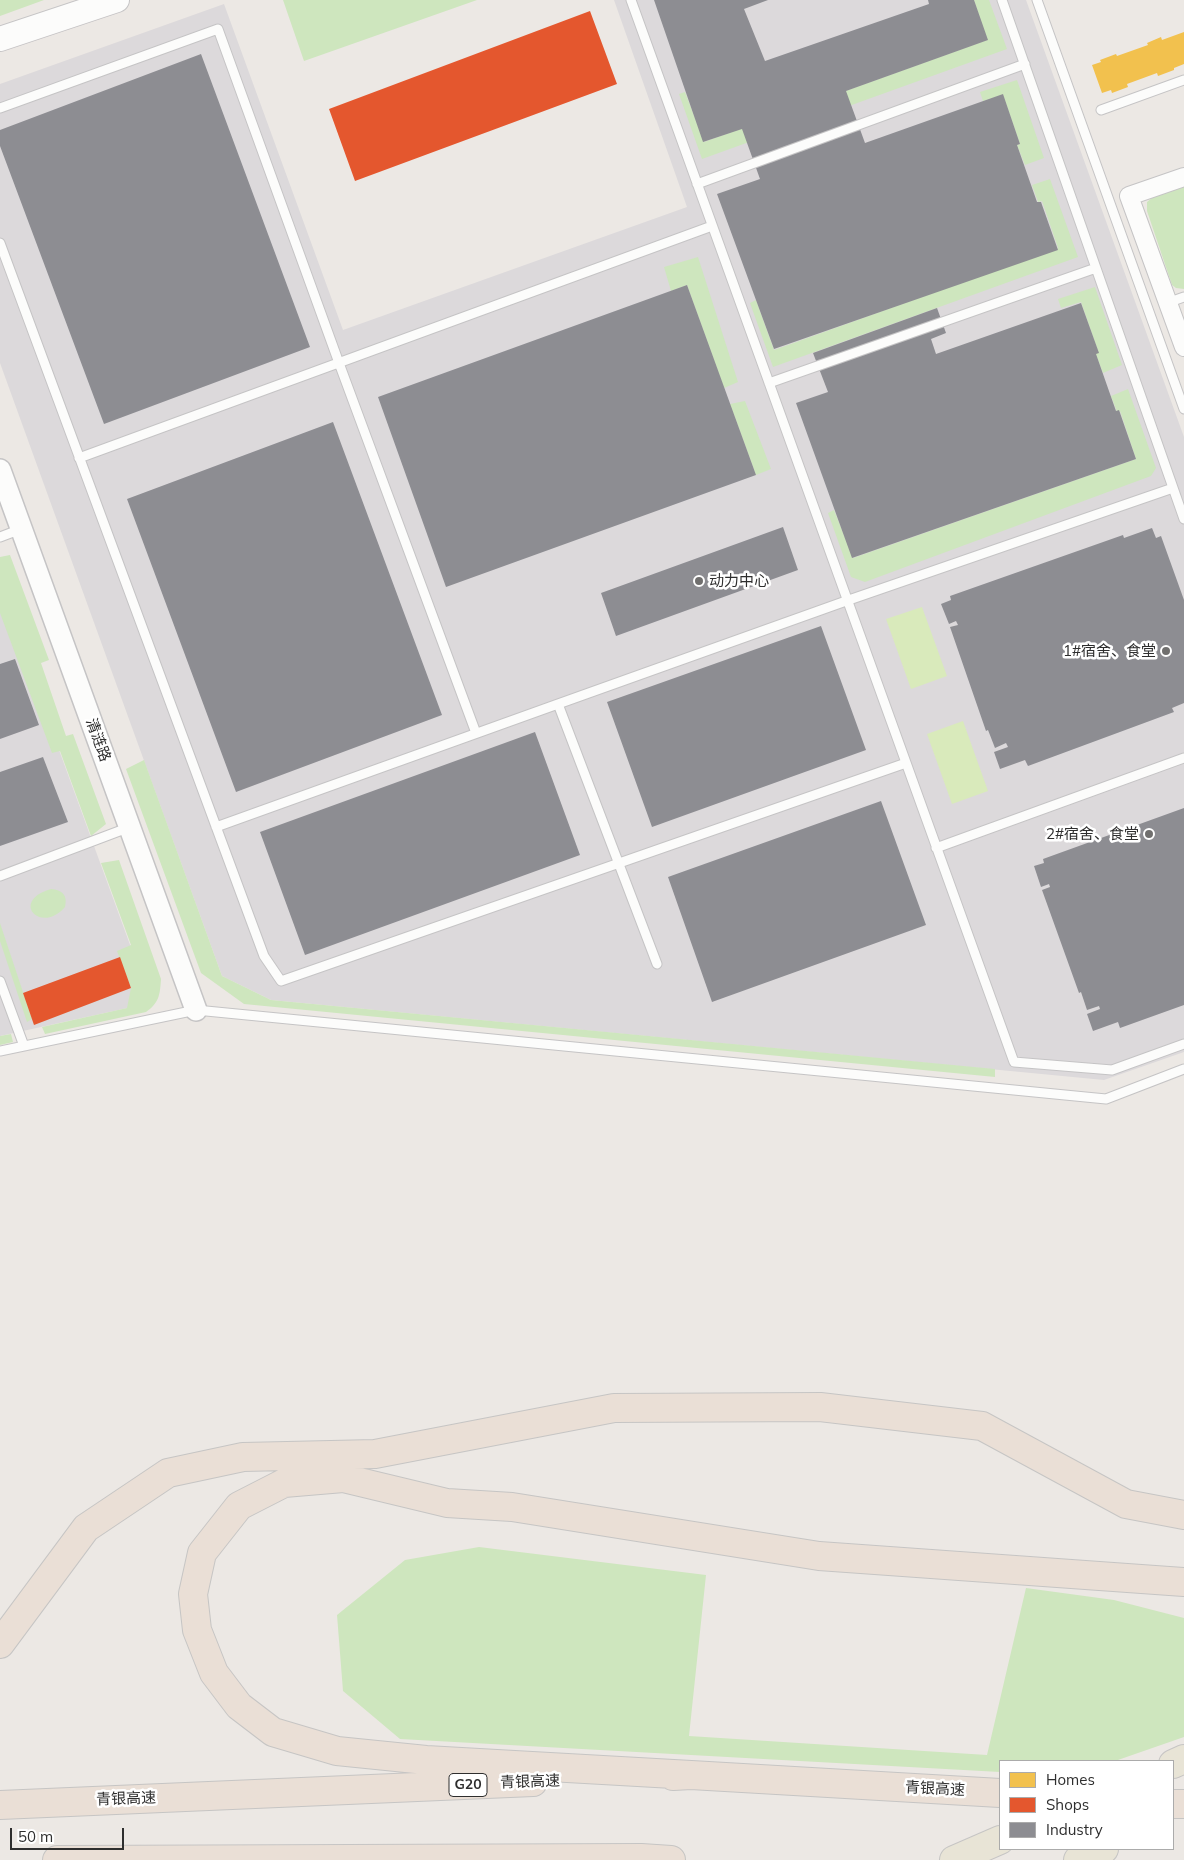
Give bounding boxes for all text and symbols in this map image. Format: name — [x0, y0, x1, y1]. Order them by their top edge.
place label: 动力中心 — [709, 572, 769, 590]
marker: 动力中心 — [693, 575, 705, 587]
place label: 1#宿舍、食堂 — [1063, 642, 1156, 660]
marker: 1#宿舍、食堂 — [1160, 645, 1172, 657]
street label: 清涟路 — [82, 716, 114, 764]
place label: 2#宿舍、食堂 — [1046, 825, 1139, 843]
marker: 2#宿舍、食堂 — [1143, 828, 1155, 840]
legend — [999, 1760, 1174, 1850]
text: Homes — [1046, 1770, 1095, 1789]
street label: 青银高速 — [500, 1772, 560, 1792]
road number: G20 — [449, 1774, 487, 1796]
street label: 青银高速 — [905, 1778, 965, 1800]
street label: 青银高速 — [96, 1789, 156, 1809]
text: Shops — [1046, 1795, 1089, 1814]
scale bar — [12, 1818, 126, 1850]
text: Industry — [1046, 1820, 1103, 1839]
text: 50 m — [18, 1827, 53, 1846]

